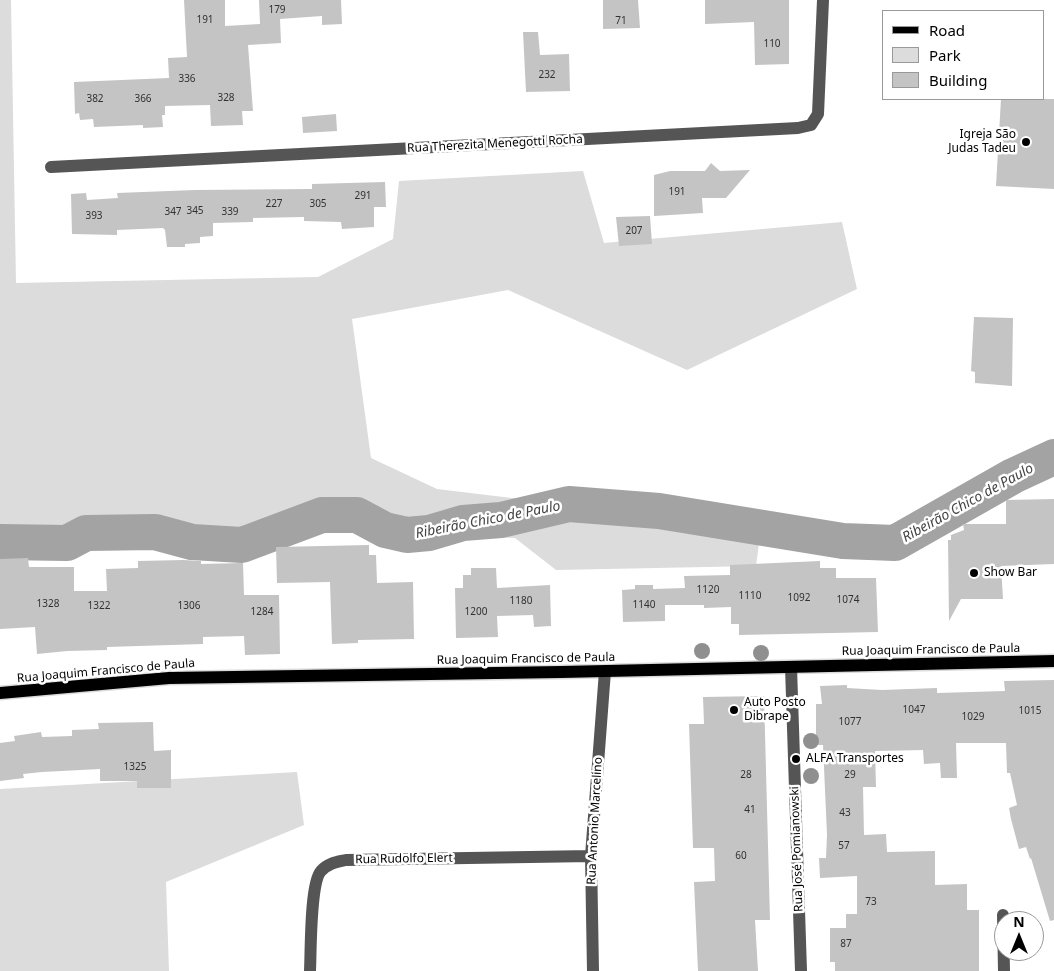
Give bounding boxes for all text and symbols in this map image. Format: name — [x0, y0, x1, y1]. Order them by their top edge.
house number: 179 — [268, 4, 286, 16]
legend — [882, 10, 1044, 100]
house number: 191 — [196, 14, 214, 26]
house number: 71 — [615, 15, 627, 27]
text: Road — [929, 20, 965, 40]
house number: 110 — [763, 38, 781, 50]
text: Park — [929, 45, 961, 65]
house number: 232 — [538, 69, 556, 81]
text: Building — [929, 70, 987, 90]
house number: 336 — [178, 73, 196, 85]
house number: 328 — [217, 92, 235, 104]
house number: 382 — [86, 93, 104, 105]
house number: 366 — [134, 93, 152, 105]
place label: Igreja São Judas Tadeu — [948, 128, 1016, 156]
street label: Rua Therezita Menegotti Rocha — [407, 132, 583, 156]
marker: Igreja São Judas Tadeu — [1020, 136, 1032, 148]
house number: 191 — [668, 186, 686, 198]
house number: 291 — [354, 190, 372, 202]
house number: 227 — [265, 198, 283, 210]
house number: 305 — [309, 198, 327, 210]
house number: 345 — [186, 205, 204, 217]
house number: 347 — [164, 206, 182, 218]
house number: 339 — [221, 206, 239, 218]
house number: 393 — [85, 210, 103, 222]
house number: 207 — [625, 225, 643, 237]
water label: Ribeirão Chico de Paulo — [900, 460, 1036, 546]
water label: Ribeirão Chico de Paulo — [414, 498, 562, 542]
place label: Show Bar — [984, 566, 1037, 580]
marker: Show Bar — [968, 567, 980, 579]
house number: 1120 — [697, 584, 719, 596]
house number: 1110 — [739, 590, 761, 602]
house number: 1092 — [788, 592, 810, 604]
house number: 1074 — [837, 594, 859, 606]
house number: 1180 — [510, 595, 532, 607]
house number: 1328 — [37, 598, 59, 610]
house number: 1140 — [633, 599, 655, 611]
house number: 1322 — [88, 600, 110, 612]
house number: 1306 — [178, 600, 200, 612]
house number: 1284 — [251, 606, 273, 618]
house number: 1200 — [465, 606, 487, 618]
street label: Rua Joaquim Francisco de Paula — [842, 641, 1020, 659]
street label: Rua Joaquim Francisco de Paula — [437, 650, 615, 668]
street label: Rua Joaquim Francisco de Paula — [16, 656, 196, 686]
place label: Auto Posto Dibrape — [744, 696, 806, 724]
marker: Auto Posto Dibrape — [728, 704, 740, 716]
house number: 1047 — [903, 704, 925, 716]
house number: 1015 — [1019, 705, 1041, 717]
house number: 1029 — [962, 711, 984, 723]
house number: 1077 — [839, 716, 861, 728]
place label: ALFA Transportes — [806, 752, 904, 766]
marker: ALFA Transportes — [790, 753, 802, 765]
street label: Rua Antonio Marcelino — [584, 757, 606, 885]
house number: 1325 — [124, 761, 146, 773]
house number: 28 — [740, 769, 752, 781]
house number: 29 — [844, 769, 856, 781]
street label: Rua José Pomianowski — [788, 786, 806, 912]
house number: 41 — [744, 804, 756, 816]
house number: 43 — [839, 807, 851, 819]
house number: 57 — [838, 840, 850, 852]
house number: 60 — [735, 850, 747, 862]
street label: Rua Rudolfo Elert — [355, 851, 453, 867]
house number: 73 — [865, 896, 877, 908]
north arrow — [994, 911, 1044, 961]
text: N — [1013, 912, 1025, 931]
house number: 87 — [840, 938, 852, 950]

